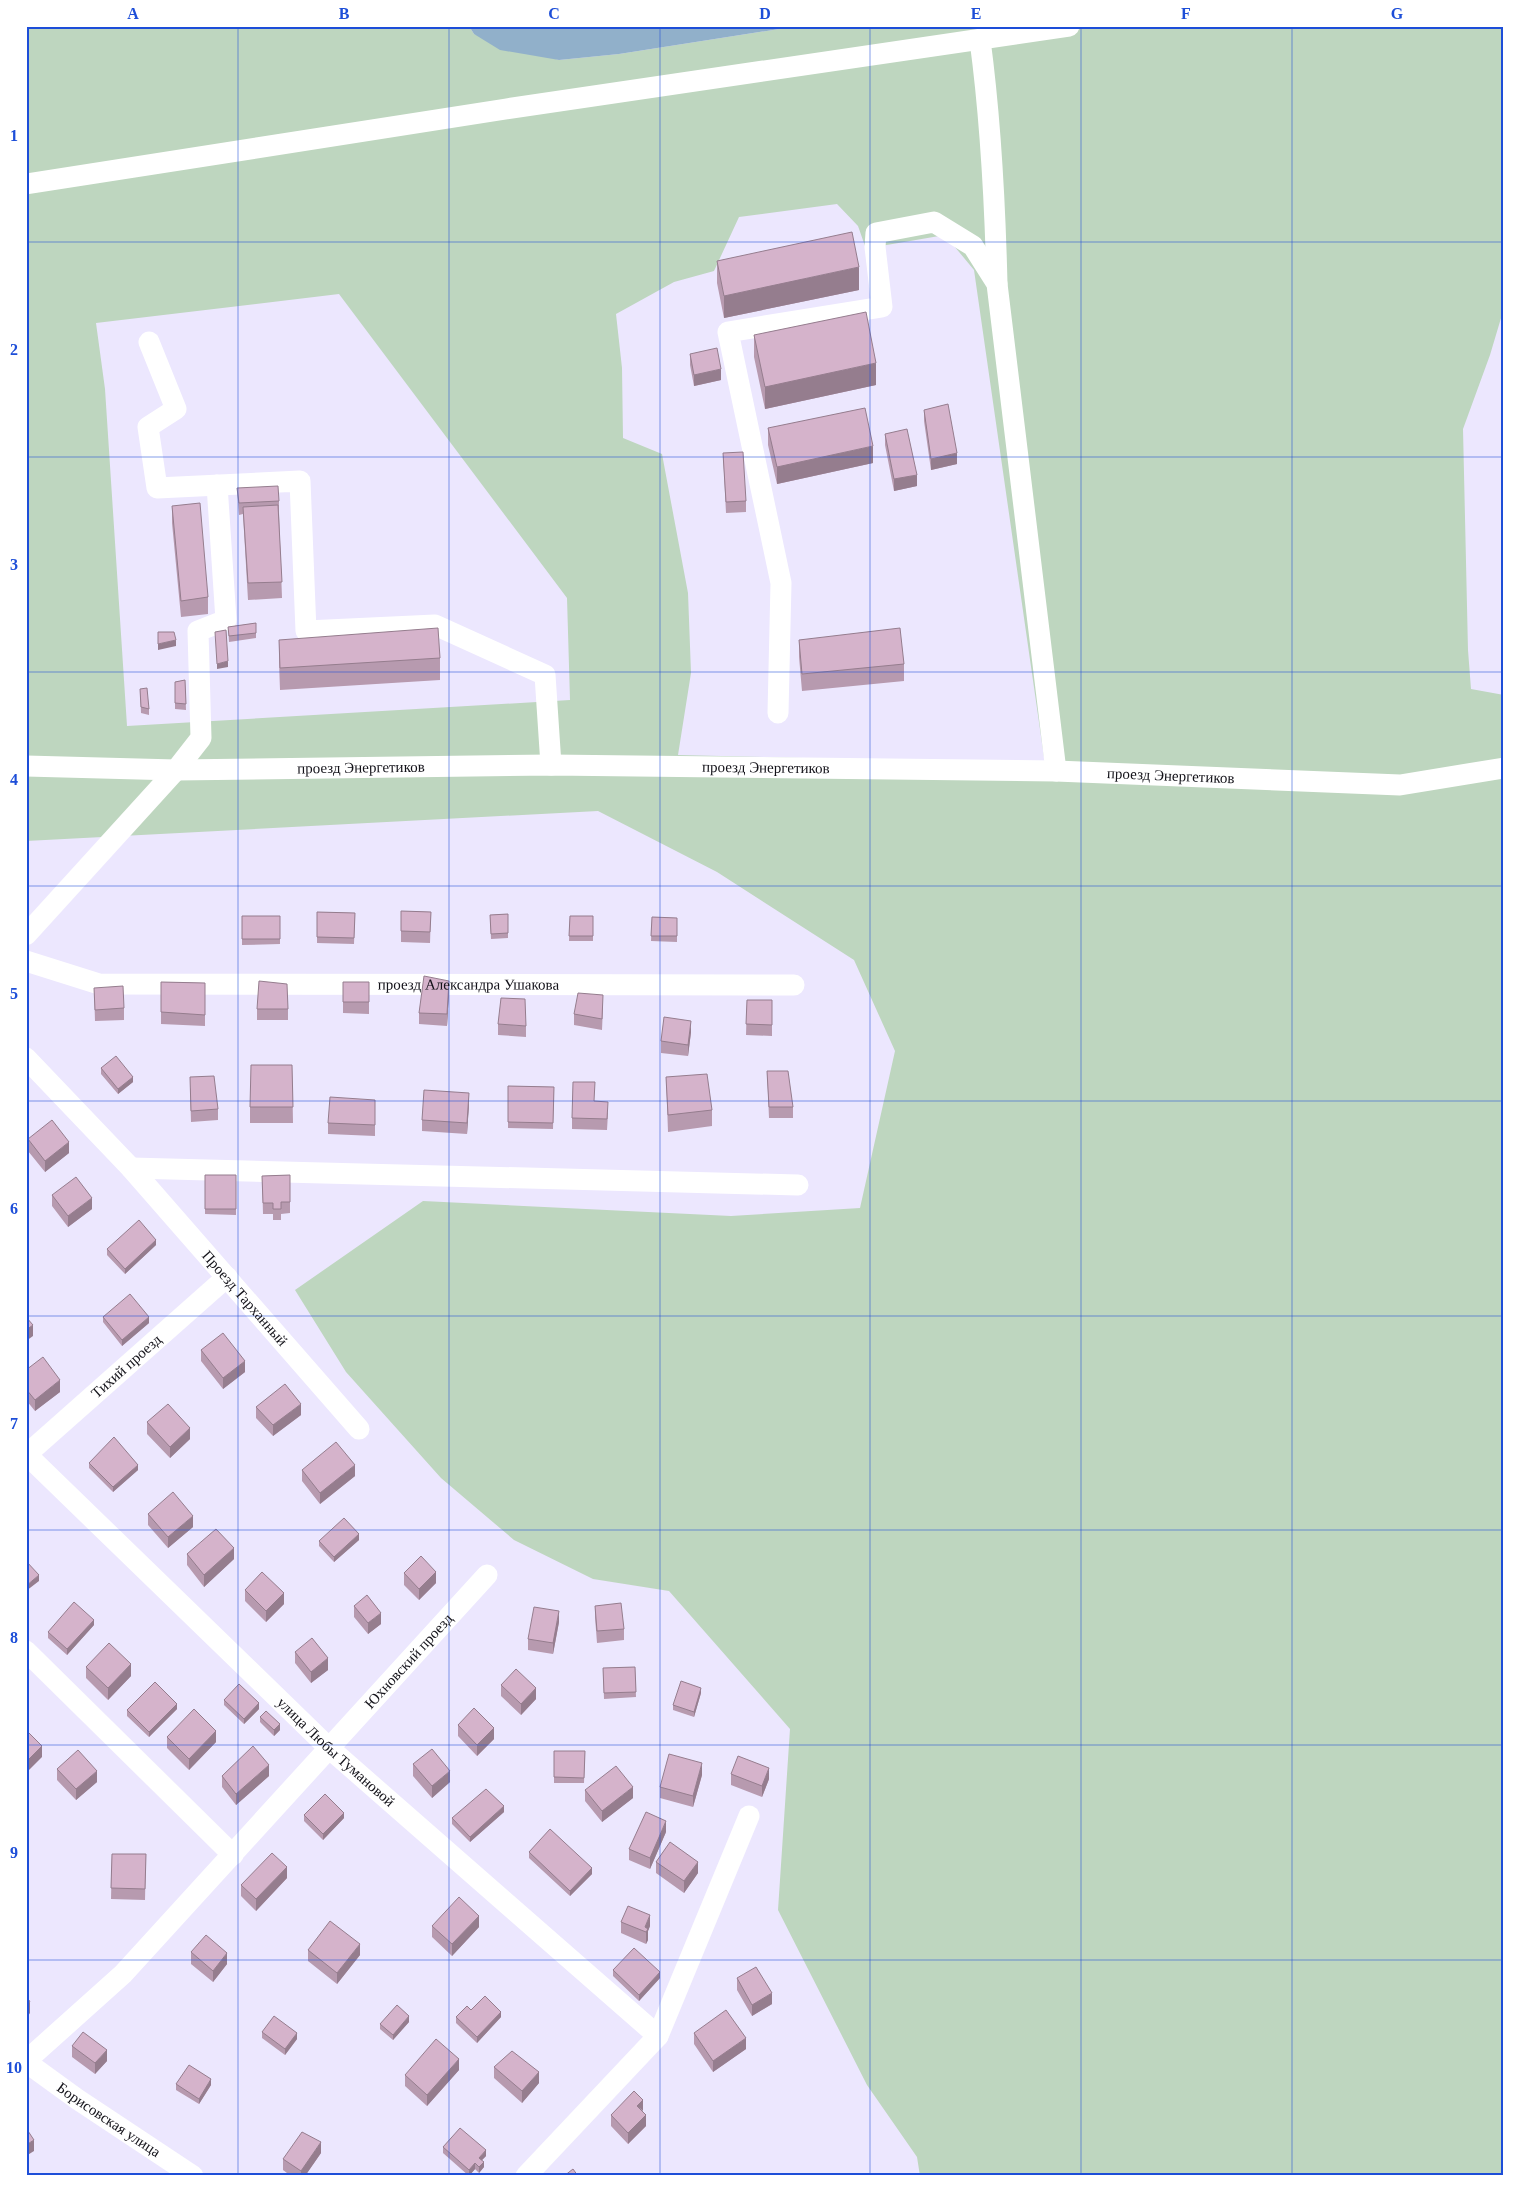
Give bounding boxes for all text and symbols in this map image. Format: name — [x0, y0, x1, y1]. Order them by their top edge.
text: A — [127, 5, 139, 22]
text: B — [339, 5, 350, 22]
text: C — [548, 5, 560, 22]
text: D — [759, 5, 771, 22]
text: E — [971, 5, 981, 22]
text: F — [1181, 5, 1191, 22]
text: G — [1391, 5, 1404, 22]
text: 1 — [10, 127, 18, 144]
text: 2 — [10, 341, 18, 358]
text: 3 — [10, 556, 18, 573]
street label: проезд Энергетиков — [297, 759, 425, 776]
street label: проезд Энергетиков — [702, 759, 830, 776]
street label: проезд Энергетиков — [1107, 765, 1235, 786]
text: 4 — [10, 771, 18, 788]
street label: проезд Александра Ушакова — [378, 976, 559, 993]
text: 5 — [10, 985, 18, 1002]
text: 6 — [10, 1200, 18, 1217]
street label: Проезд Тарханный — [199, 1247, 291, 1349]
street label: Тихий проезд — [88, 1331, 165, 1401]
text: 7 — [10, 1415, 18, 1432]
street label: Юхновский проезд — [361, 1610, 456, 1712]
text: 8 — [10, 1629, 18, 1646]
street label: улица Любы Тумановой — [274, 1694, 398, 1810]
text: 9 — [10, 1844, 18, 1861]
text: 10 — [6, 2059, 22, 2076]
street label: Борисовская улица — [54, 2079, 164, 2160]

